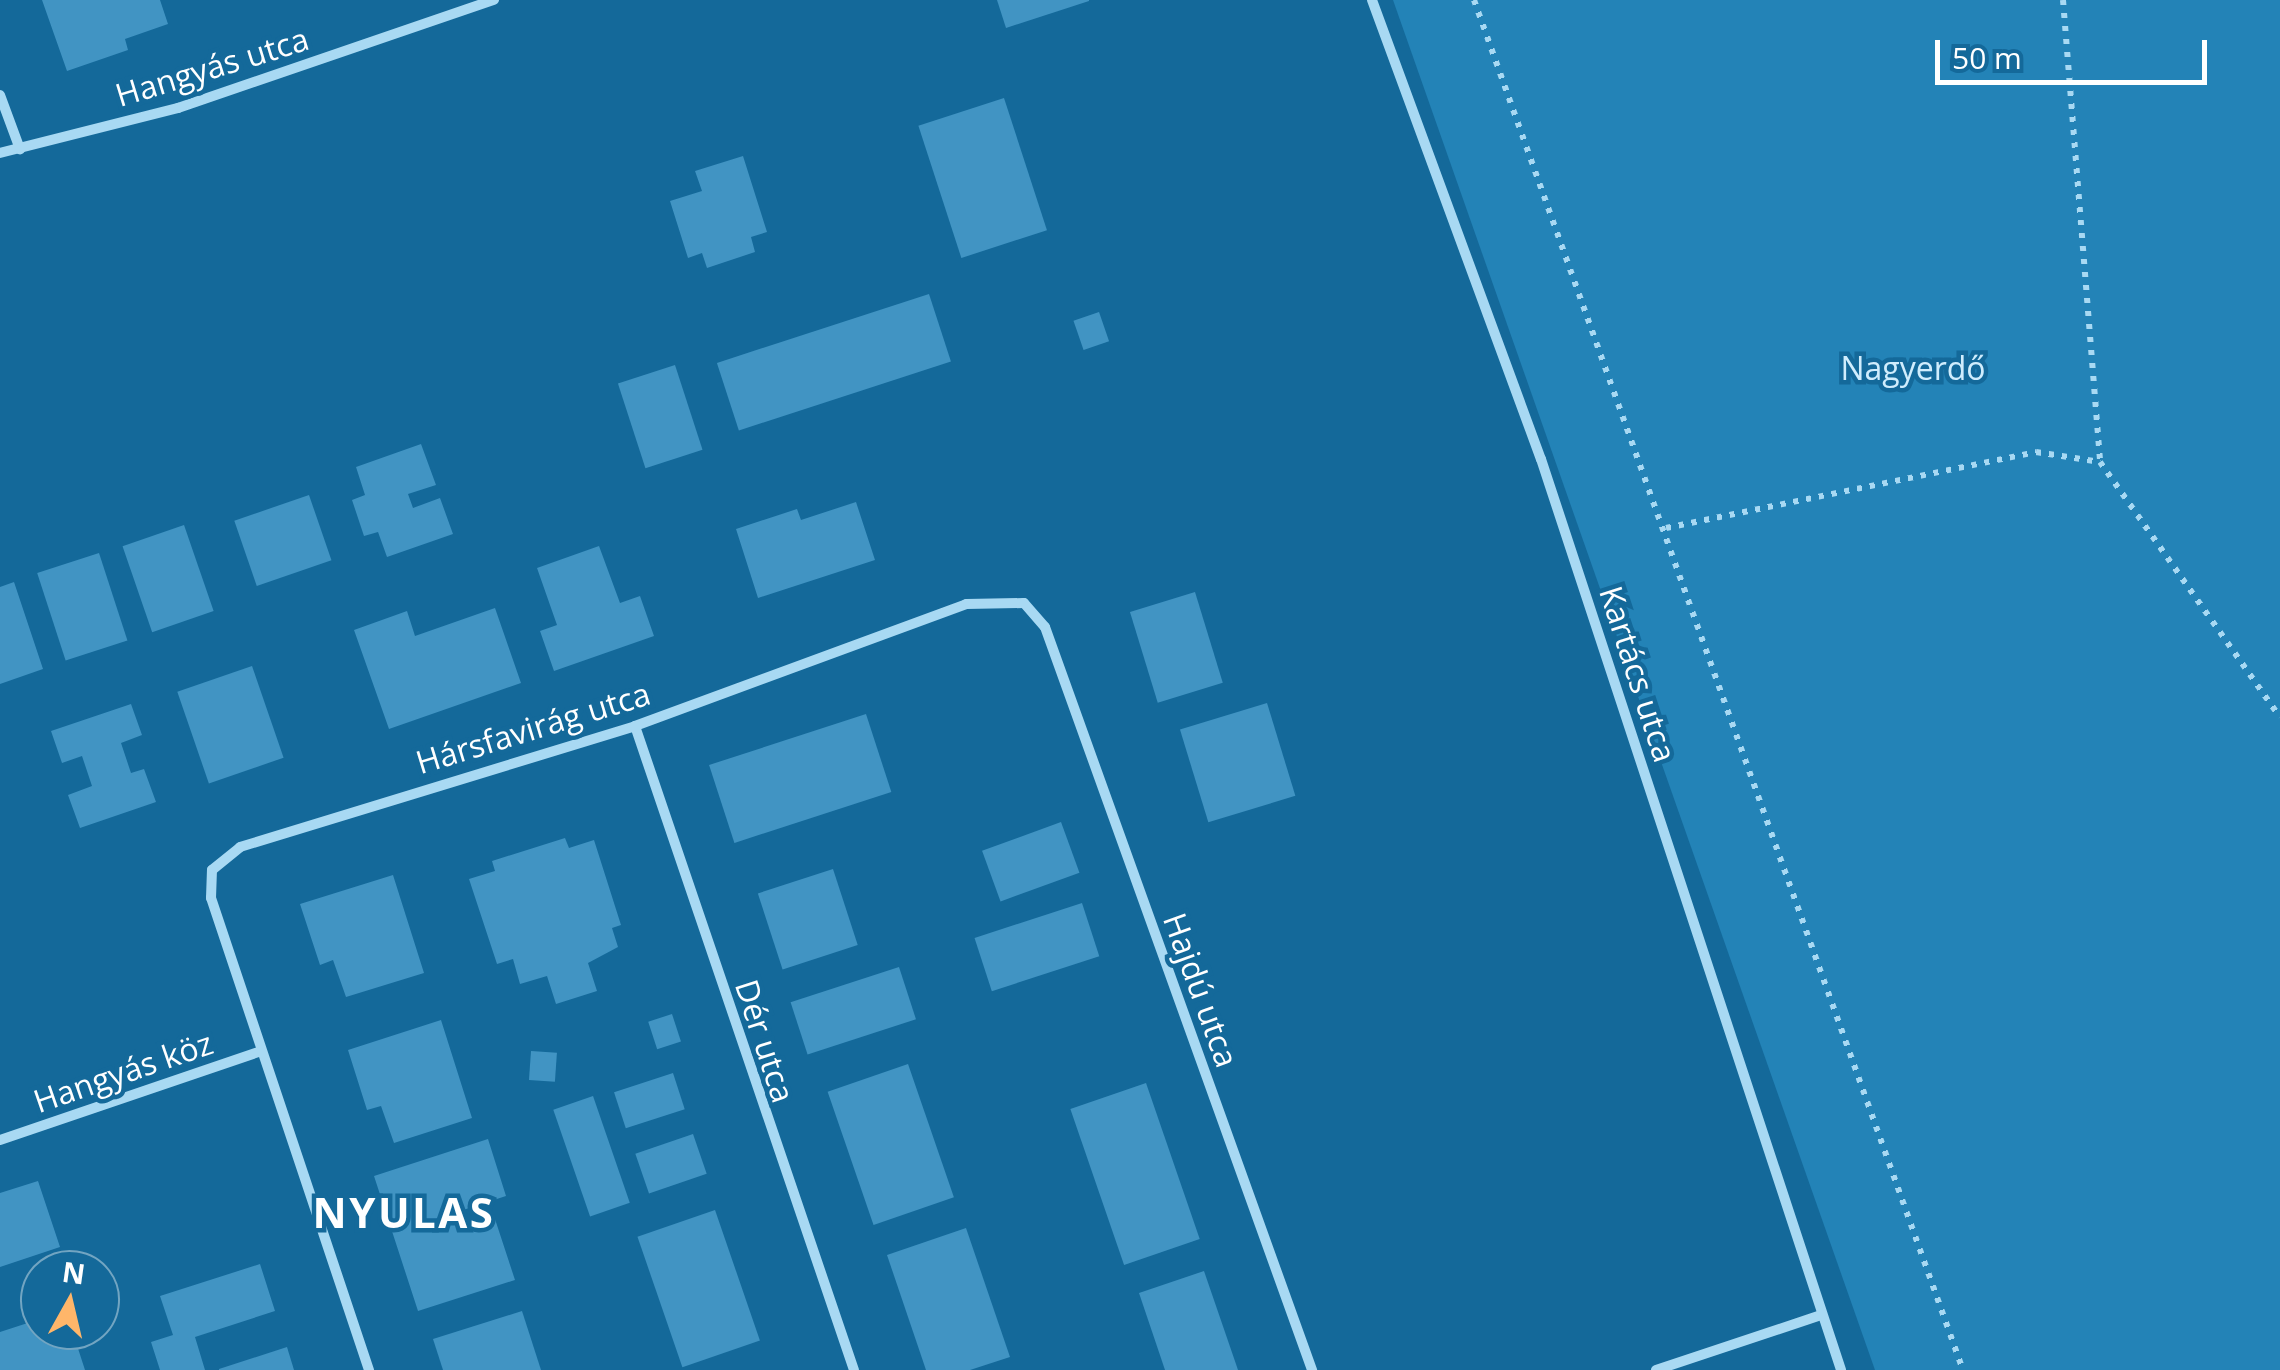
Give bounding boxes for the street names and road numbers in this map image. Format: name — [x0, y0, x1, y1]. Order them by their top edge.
street label: Hangyás utca — [111, 19, 313, 115]
street label: Kartács utca — [1592, 581, 1684, 767]
street label: Hársfavirág utca — [411, 674, 655, 782]
street label: Hajdú utca — [1155, 908, 1247, 1072]
street label: Dér utca — [727, 975, 803, 1107]
street label: Hangyás köz — [28, 1023, 218, 1121]

